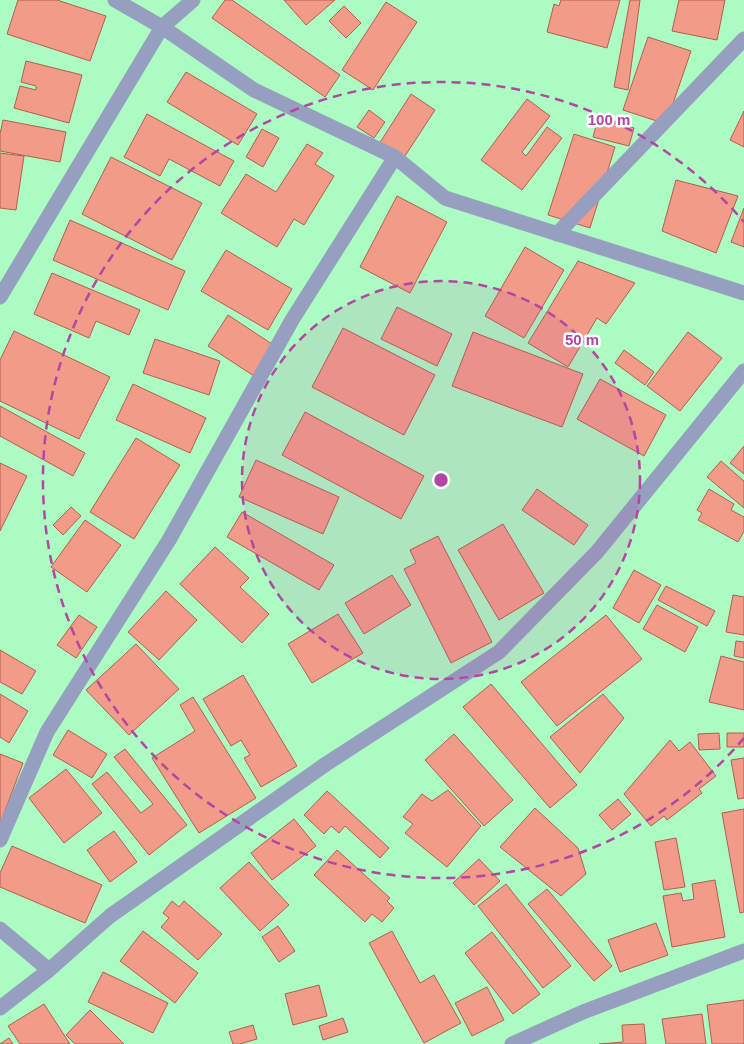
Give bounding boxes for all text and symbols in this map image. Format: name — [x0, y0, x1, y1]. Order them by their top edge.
text: 100 m — [588, 111, 630, 128]
text: 50 m — [565, 331, 599, 348]
centre of rings — [432, 471, 450, 489]

